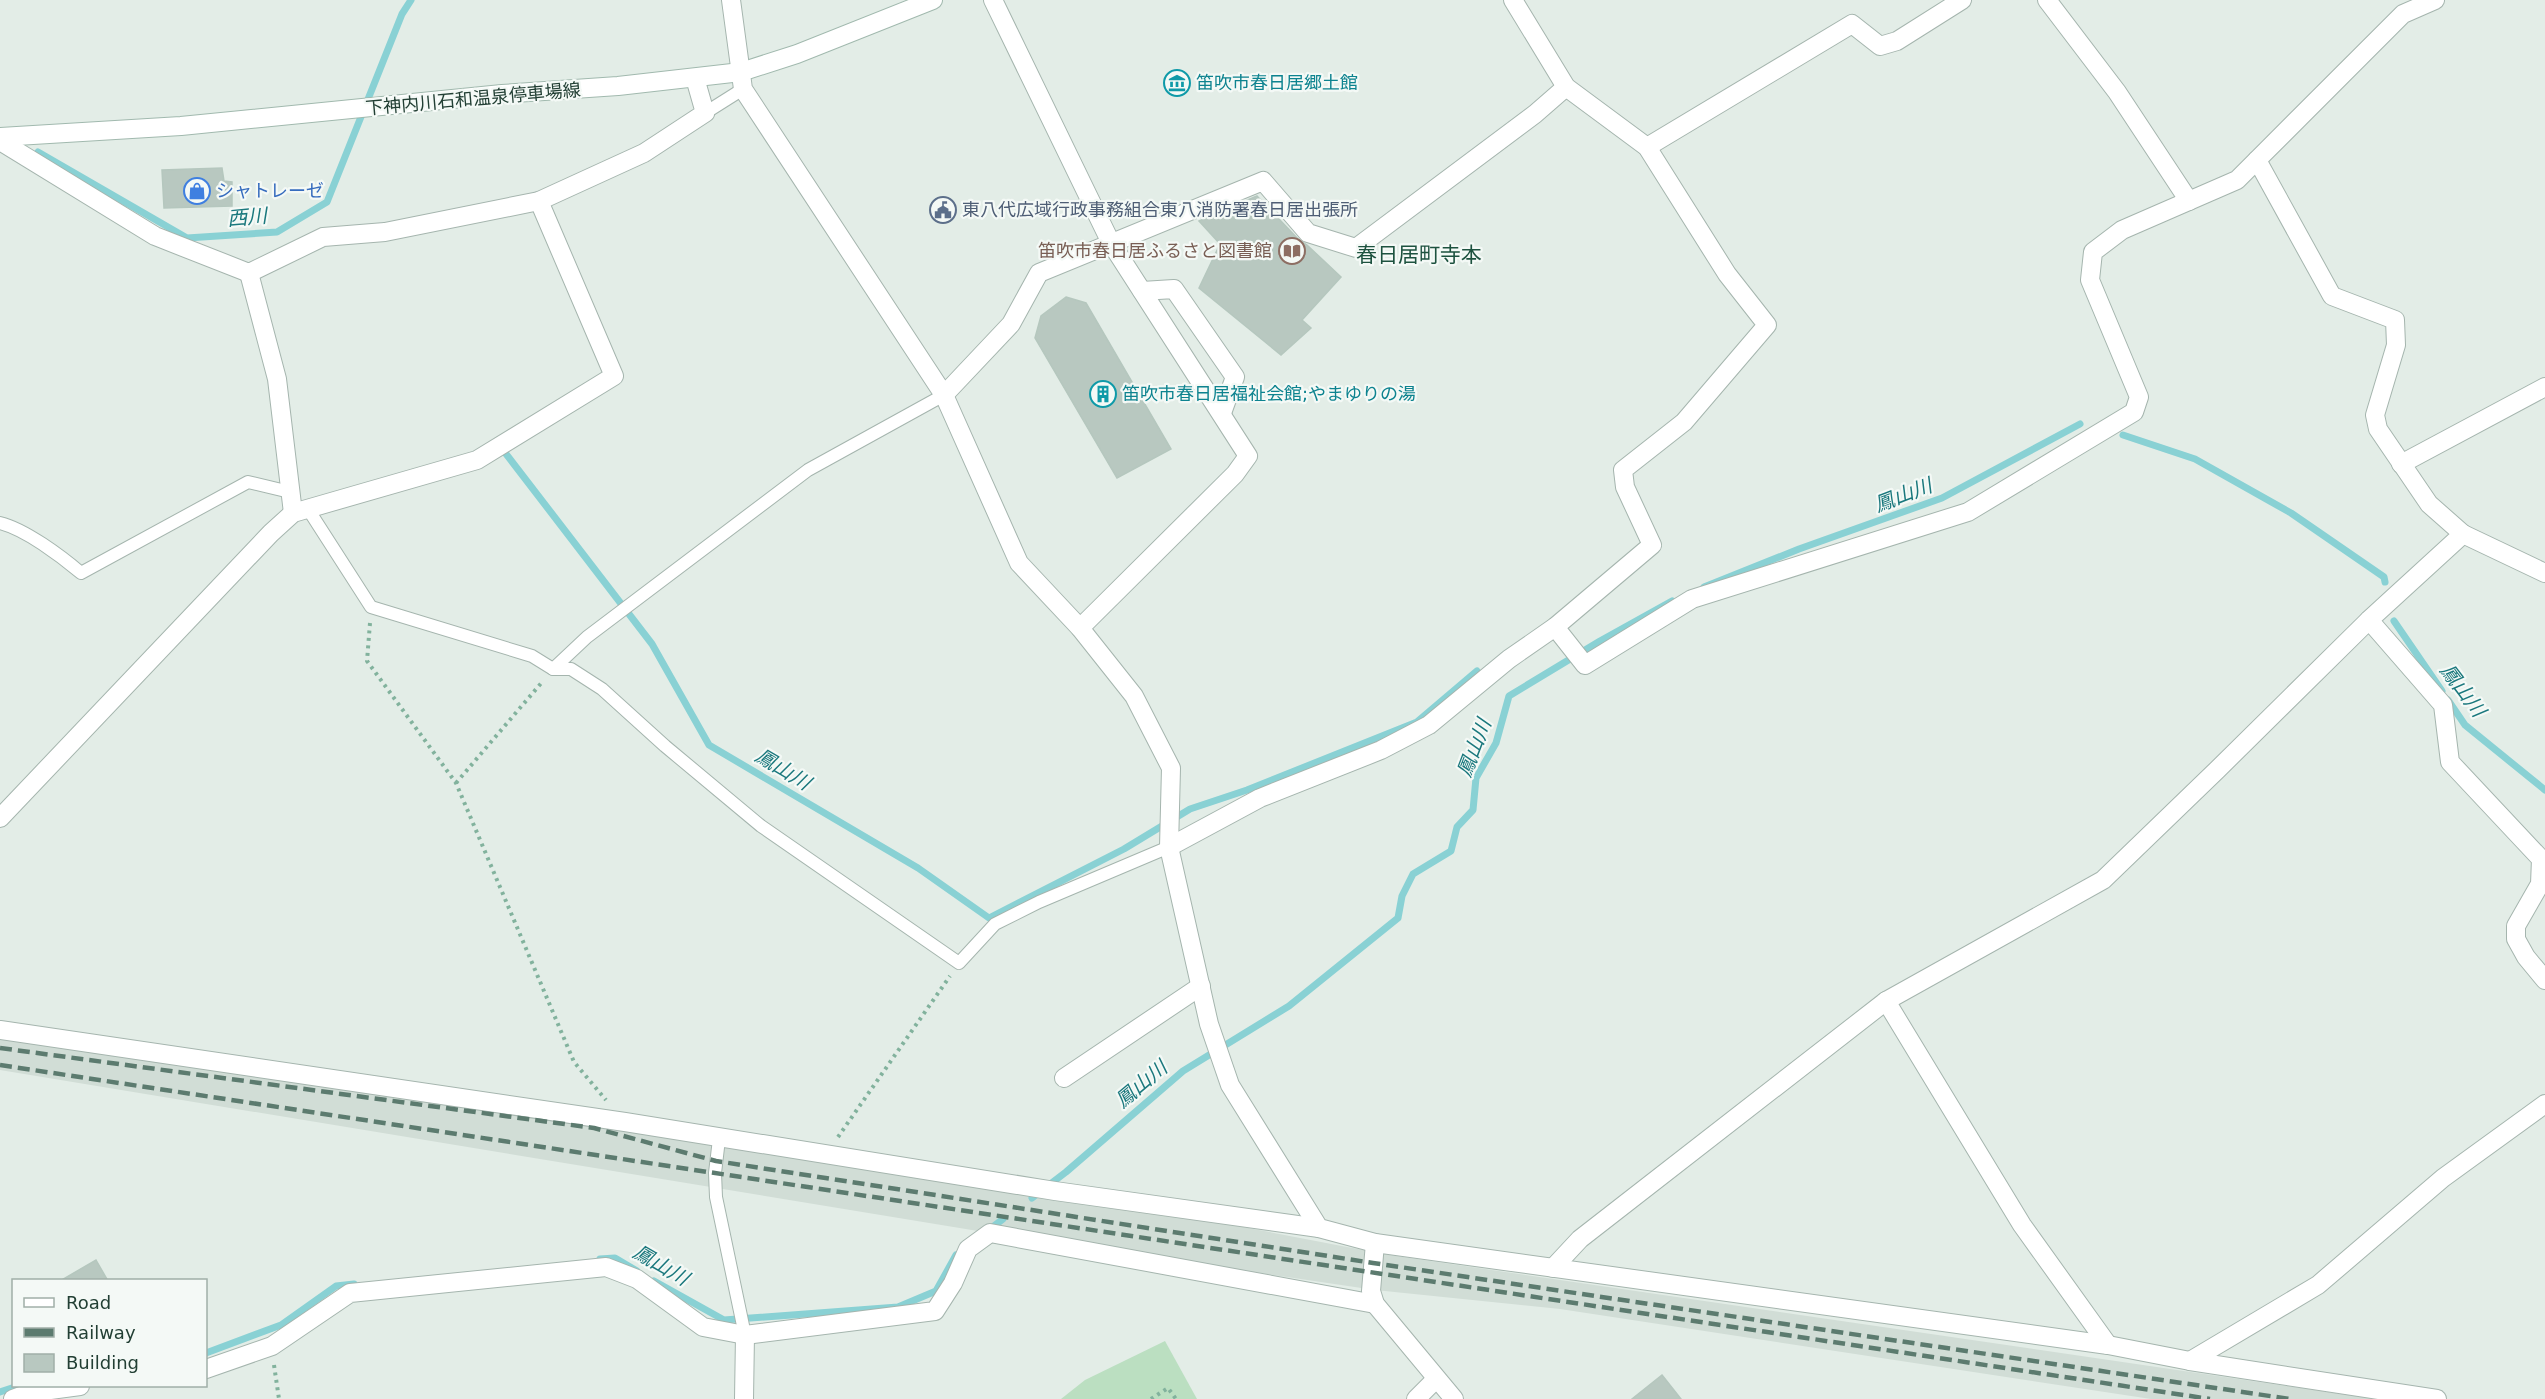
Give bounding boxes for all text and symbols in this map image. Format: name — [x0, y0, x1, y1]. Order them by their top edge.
museum icon: 笛吹市春日居郷土館 — [1162, 68, 1192, 98]
place label: 笛吹市春日居郷土館 — [1196, 72, 1358, 93]
street label: 下神内川石和温泉停車場線 — [364, 79, 581, 118]
shop icon: シャトレーゼ — [182, 176, 212, 206]
place label: シャトレーゼ — [216, 180, 324, 201]
public building icon: 東八代広域行政事務組合東八消防署春日居出張所 — [928, 195, 958, 225]
place label: 東八代広域行政事務組合東八消防署春日居出張所 — [962, 199, 1358, 220]
water label: 西川 — [226, 203, 270, 231]
library icon: 笛吹市春日居ふるさと図書館 — [1277, 236, 1307, 266]
place label: 笛吹市春日居ふるさと図書館 — [1038, 240, 1272, 261]
district label: 春日居町寺本 — [1356, 243, 1482, 267]
building icon: 笛吹市春日居福祉会館;やまゆりの湯 — [1088, 379, 1118, 409]
place label: 笛吹市春日居福祉会館;やまゆりの湯 — [1122, 383, 1416, 404]
water label: 鳳山川 — [1871, 472, 1937, 517]
water label: 鳳山川 — [2435, 659, 2492, 723]
water label: 鳳山川 — [1452, 714, 1497, 780]
water label: 鳳山川 — [751, 743, 817, 796]
water label: 鳳山川 — [1110, 1054, 1173, 1112]
water label: 鳳山川 — [629, 1240, 695, 1291]
legend — [12, 1279, 207, 1387]
text: Road — [66, 1292, 111, 1313]
text: Railway — [66, 1322, 136, 1343]
text: Building — [66, 1352, 139, 1373]

